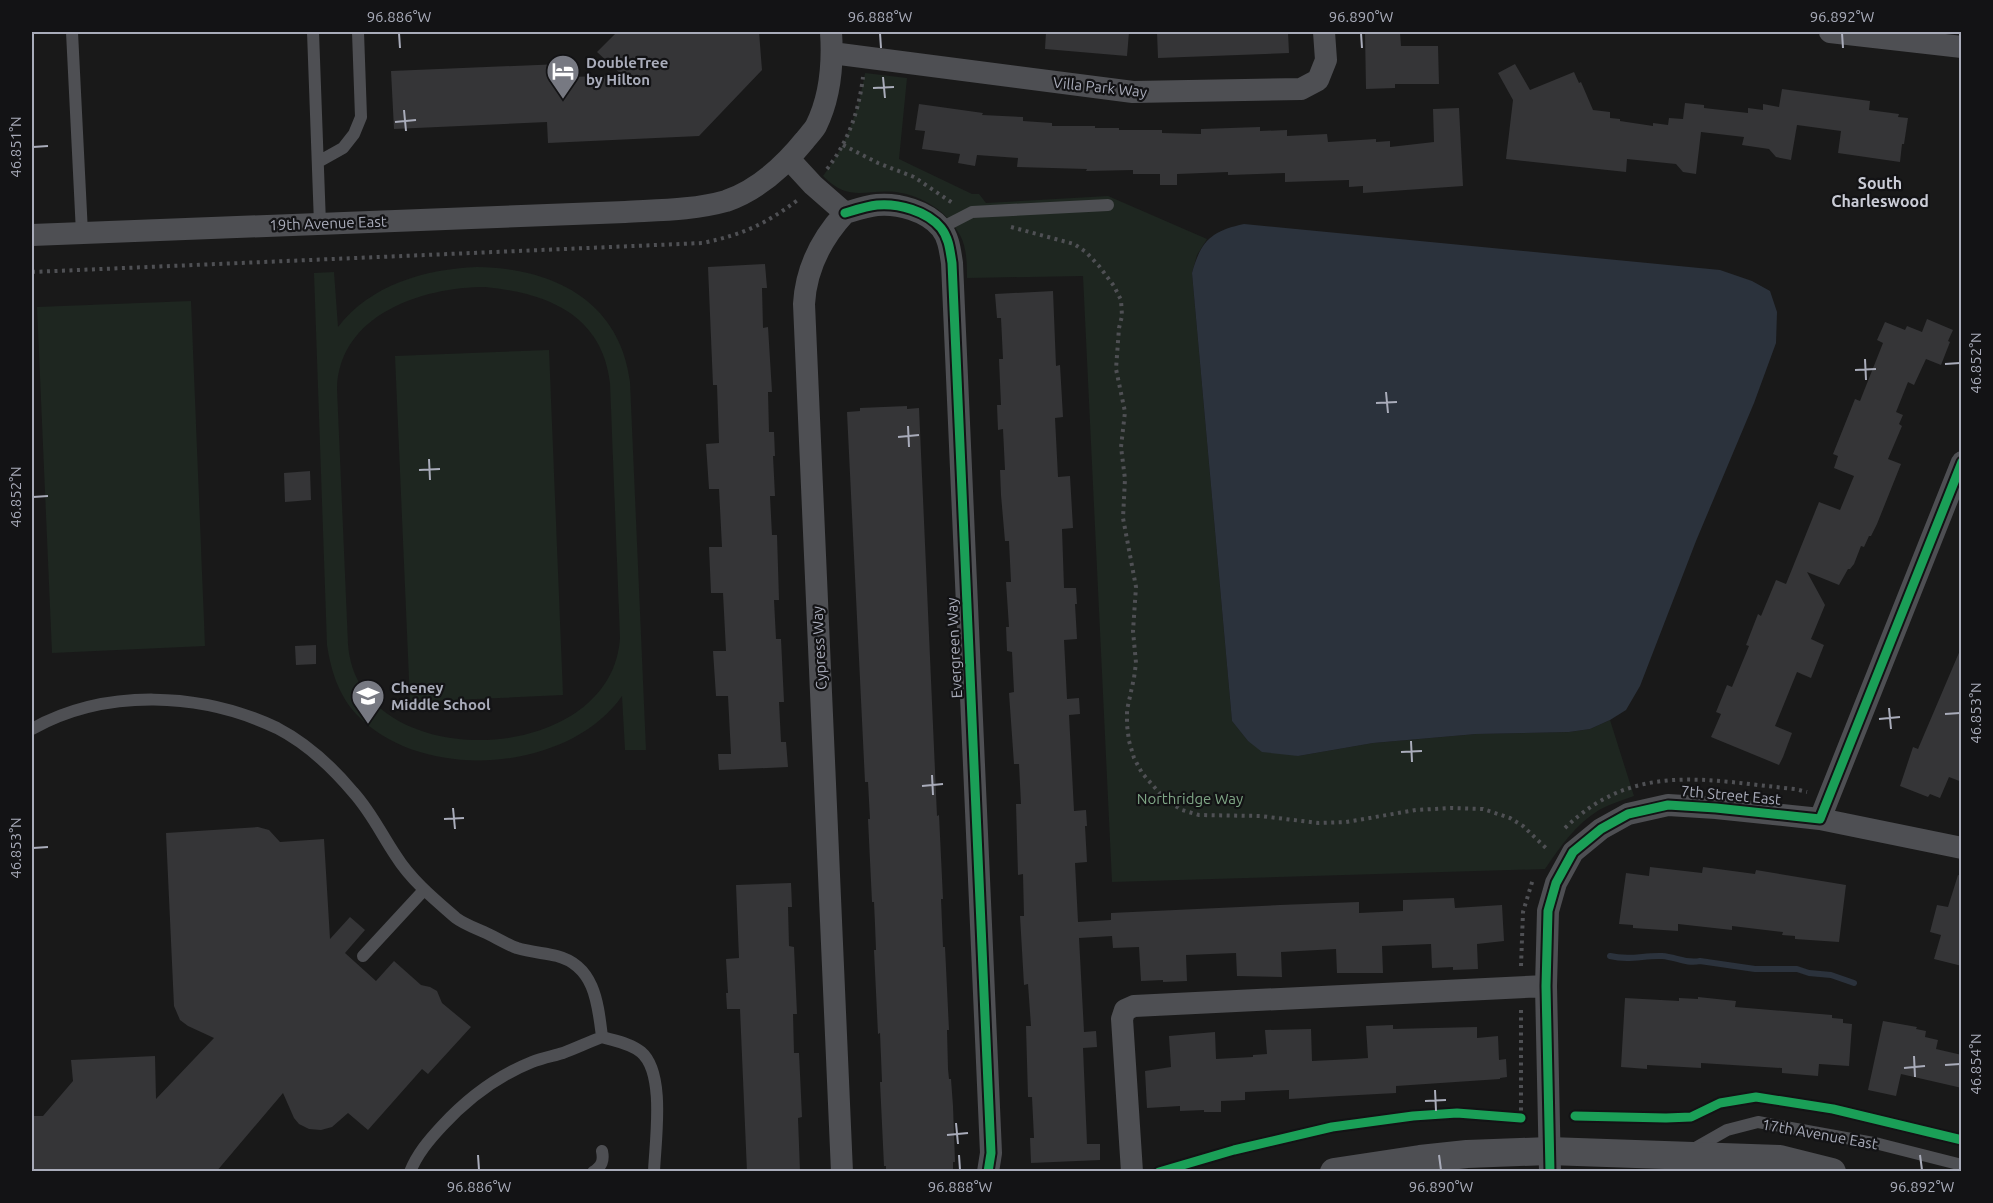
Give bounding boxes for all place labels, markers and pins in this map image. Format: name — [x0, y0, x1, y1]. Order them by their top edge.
hotel icon: DoubleTree by Hilton — [545, 53, 581, 100]
place label: DoubleTree by Hilton — [586, 54, 668, 88]
school or university icon: Cheney Middle School — [350, 678, 386, 725]
place label: Cheney Middle School — [391, 679, 491, 713]

